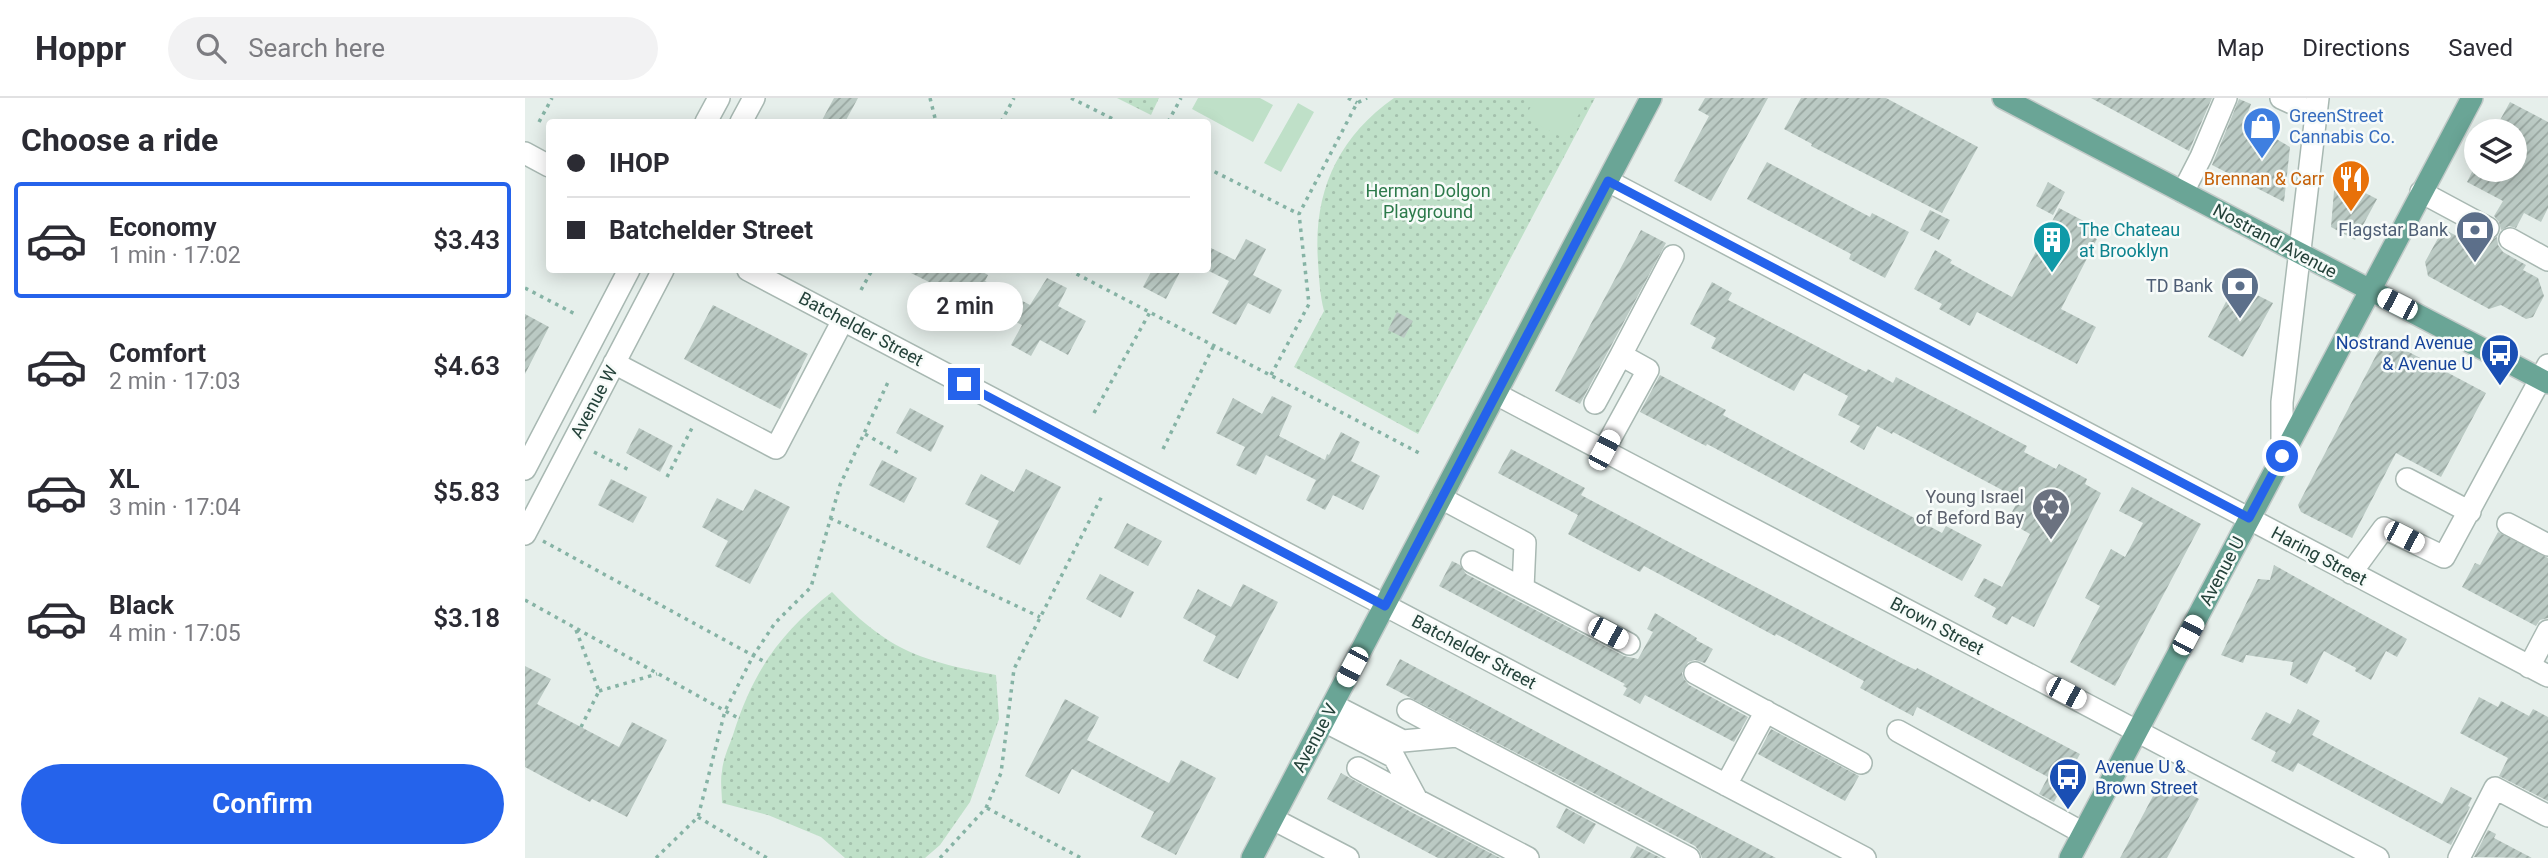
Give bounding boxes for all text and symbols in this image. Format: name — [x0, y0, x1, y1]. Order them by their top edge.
search box — [168, 17, 658, 80]
text: Hoppr — [35, 29, 126, 68]
icon: search — [192, 29, 230, 67]
text: Search here — [248, 33, 385, 63]
text: Map — [2217, 34, 2264, 62]
text: Directions — [2302, 34, 2410, 62]
text: Saved — [2448, 34, 2513, 62]
shop icon: GreenStreet Cannabis Co. — [2241, 105, 2283, 160]
place label: GreenStreet Cannabis Co. — [2289, 105, 2395, 147]
map controls — [2464, 119, 2527, 182]
button: layers — [2464, 119, 2527, 182]
text: Choose a ride — [21, 121, 218, 159]
text: IHOP — [609, 148, 670, 178]
restaurant icon: Brennan & Carr — [2330, 158, 2372, 213]
place label: Brennan & Carr — [2204, 168, 2324, 189]
park label: Herman Dolgon Playground — [1365, 180, 1491, 222]
street label: Nostrand Avenue — [2210, 199, 2341, 282]
icon: car — [25, 209, 88, 272]
bank icon: Flagstar Bank — [2454, 209, 2496, 264]
text: Economy — [109, 212, 216, 242]
text: Batchelder Street — [609, 215, 813, 245]
building icon: The Chateau at Brooklyn — [2031, 219, 2073, 274]
place label: The Chateau at Brooklyn — [2079, 219, 2180, 261]
place label: Flagstar Bank — [2338, 219, 2449, 240]
text: $3.43 — [433, 225, 500, 255]
text: 1 min · 17:02 — [109, 242, 241, 269]
bank icon: TD Bank — [2219, 265, 2261, 320]
place label: TD Bank — [2146, 275, 2214, 296]
callout: 2 min — [906, 282, 1022, 331]
car — [2374, 285, 2421, 323]
street label: Batchelder Street — [795, 287, 927, 370]
text: 2 min — [936, 293, 994, 320]
place label: Nostrand Avenue & Avenue U — [2336, 332, 2473, 374]
bus stop icon: Nostrand Avenue & Avenue U — [2479, 332, 2521, 387]
icon: car — [25, 335, 88, 398]
text: Comfort — [109, 338, 206, 368]
text: $4.63 — [433, 351, 500, 381]
street label: Avenue W — [566, 362, 621, 442]
text: 2 min · 17:03 — [109, 368, 241, 395]
route end — [948, 368, 980, 400]
car — [1585, 427, 1624, 473]
route start — [2266, 440, 2298, 472]
icon: car — [25, 461, 88, 524]
text: XL — [109, 464, 140, 494]
text: $5.83 — [433, 477, 500, 507]
place label: Young Israel of Beford Bay — [1916, 486, 2024, 528]
synagogue icon: Young Israel of Beford Bay — [2030, 486, 2072, 541]
text: 3 min · 17:04 — [109, 494, 241, 521]
car — [2381, 518, 2428, 556]
street label: Haring Street — [2268, 522, 2371, 590]
street label: Avenue U — [2195, 533, 2248, 609]
icon: car — [25, 587, 88, 650]
text: Black — [109, 590, 174, 620]
street label: Brown Street — [1887, 592, 1988, 659]
text: $3.18 — [433, 603, 500, 633]
street label: Batchelder Street — [1408, 610, 1540, 693]
car — [2169, 612, 2208, 658]
car — [1585, 614, 1632, 652]
text: 4 min · 17:05 — [109, 620, 241, 647]
car — [1333, 644, 1372, 690]
car — [2043, 674, 2090, 712]
street label: Avenue V — [1288, 699, 1342, 776]
bus stop icon: Avenue U & Brown Street — [2047, 756, 2089, 811]
place label: Avenue U & Brown Street — [2095, 756, 2198, 798]
button: Confirm — [21, 764, 504, 844]

